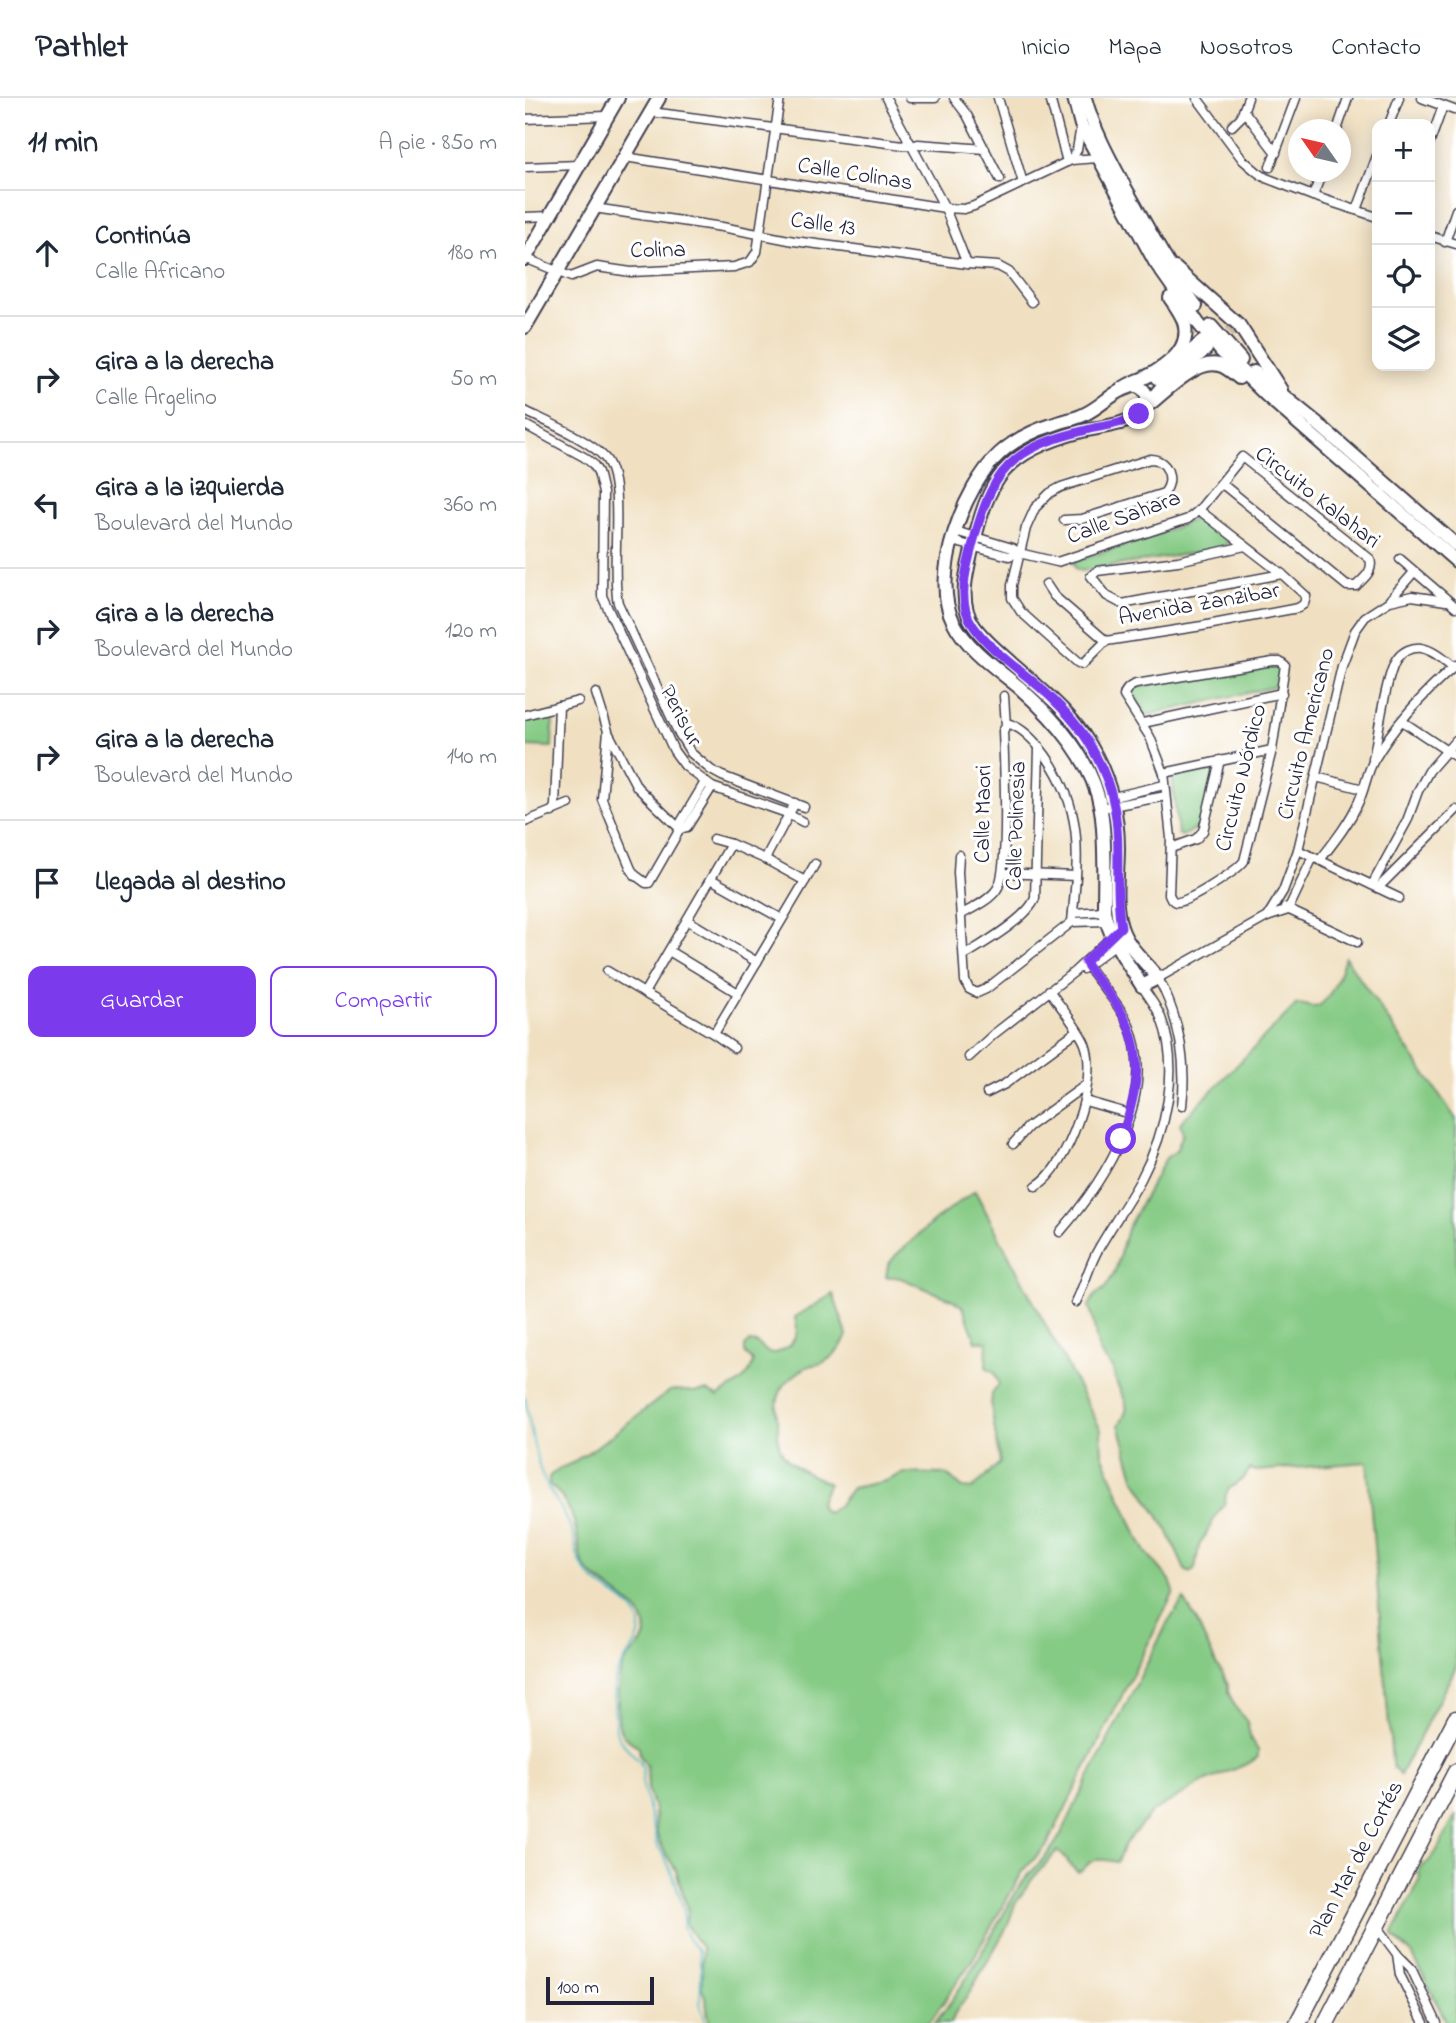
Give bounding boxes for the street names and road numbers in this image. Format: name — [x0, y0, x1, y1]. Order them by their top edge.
street label: Calle Colinas — [795, 150, 915, 200]
street label: Calle 13 — [788, 204, 858, 246]
street label: Colina — [630, 234, 686, 268]
street label: Circuito Kalahari — [1247, 438, 1387, 558]
street label: Calle Sahara — [1062, 482, 1186, 554]
street label: Avenida Zanzibar — [1116, 574, 1283, 635]
street label: Circuito Americano — [1270, 644, 1344, 824]
street label: Perisur — [650, 679, 710, 753]
street label: Circuito Nórdico — [1208, 701, 1276, 855]
street label: Calle Polinesia — [998, 760, 1036, 892]
street label: Calle Maori — [967, 764, 1001, 864]
street label: Plan Mar de Cortés — [1301, 1775, 1413, 1945]

